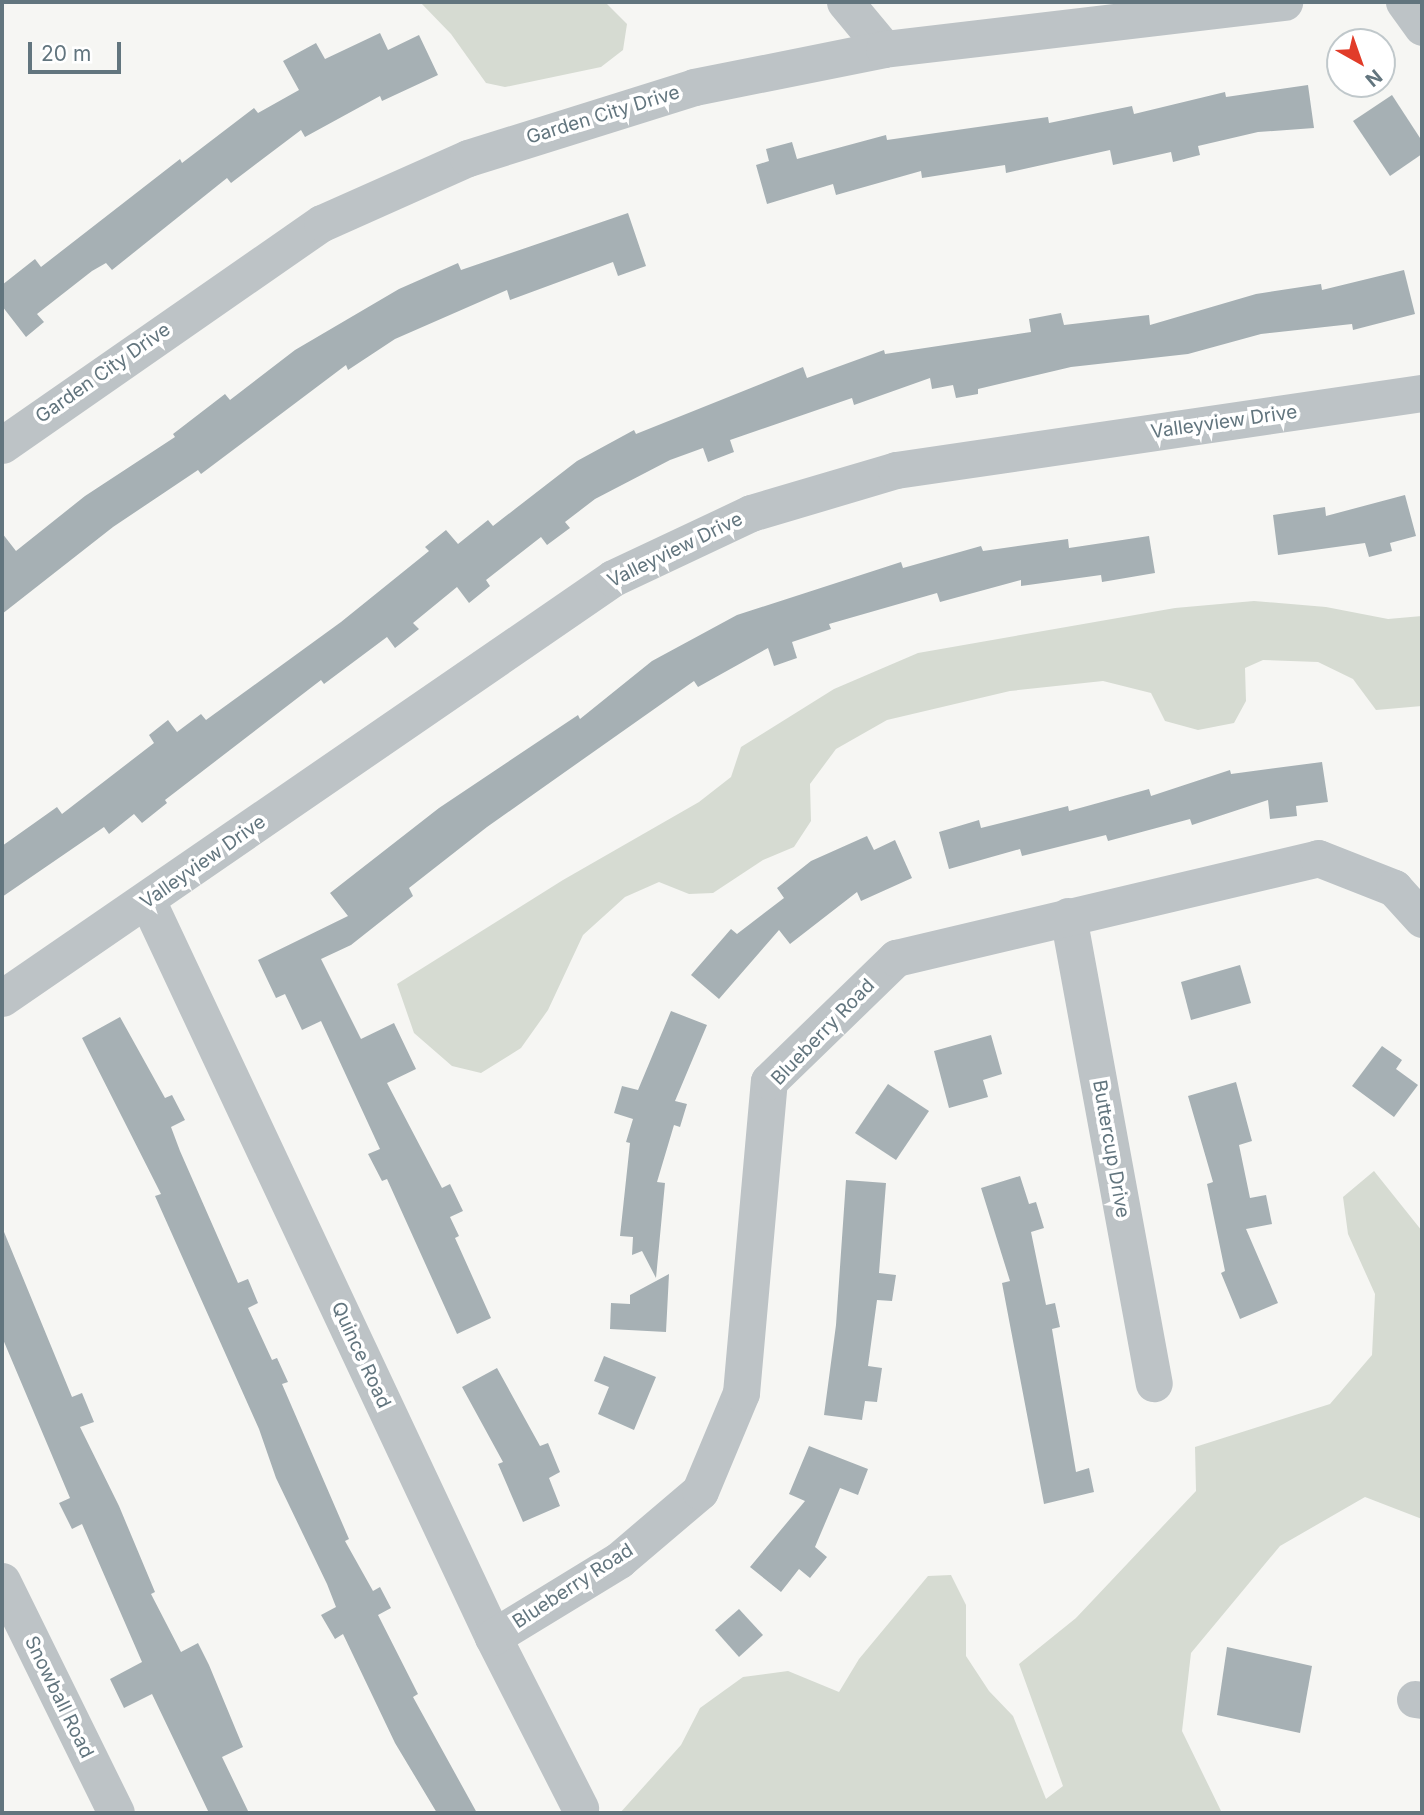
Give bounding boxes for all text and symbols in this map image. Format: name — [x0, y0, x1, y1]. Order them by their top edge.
scale bar — [32, 28, 124, 72]
north arrow — [1326, 28, 1396, 98]
text: 20 m — [41, 41, 91, 66]
text: N — [1361, 64, 1386, 91]
street label: Garden City Drive — [524, 81, 682, 149]
street label: Garden City Drive — [31, 318, 175, 428]
street label: Valleyview Drive — [1149, 400, 1299, 444]
street label: Valleyview Drive — [604, 507, 746, 593]
street label: Valleyview Drive — [136, 810, 270, 914]
street label: Blueberry Road — [767, 974, 879, 1090]
street label: Buttercup Drive — [1088, 1078, 1134, 1220]
street label: Quince Road — [326, 1298, 396, 1412]
street label: Blueberry Road — [509, 1539, 637, 1633]
street label: Snowball Road — [20, 1632, 98, 1762]

